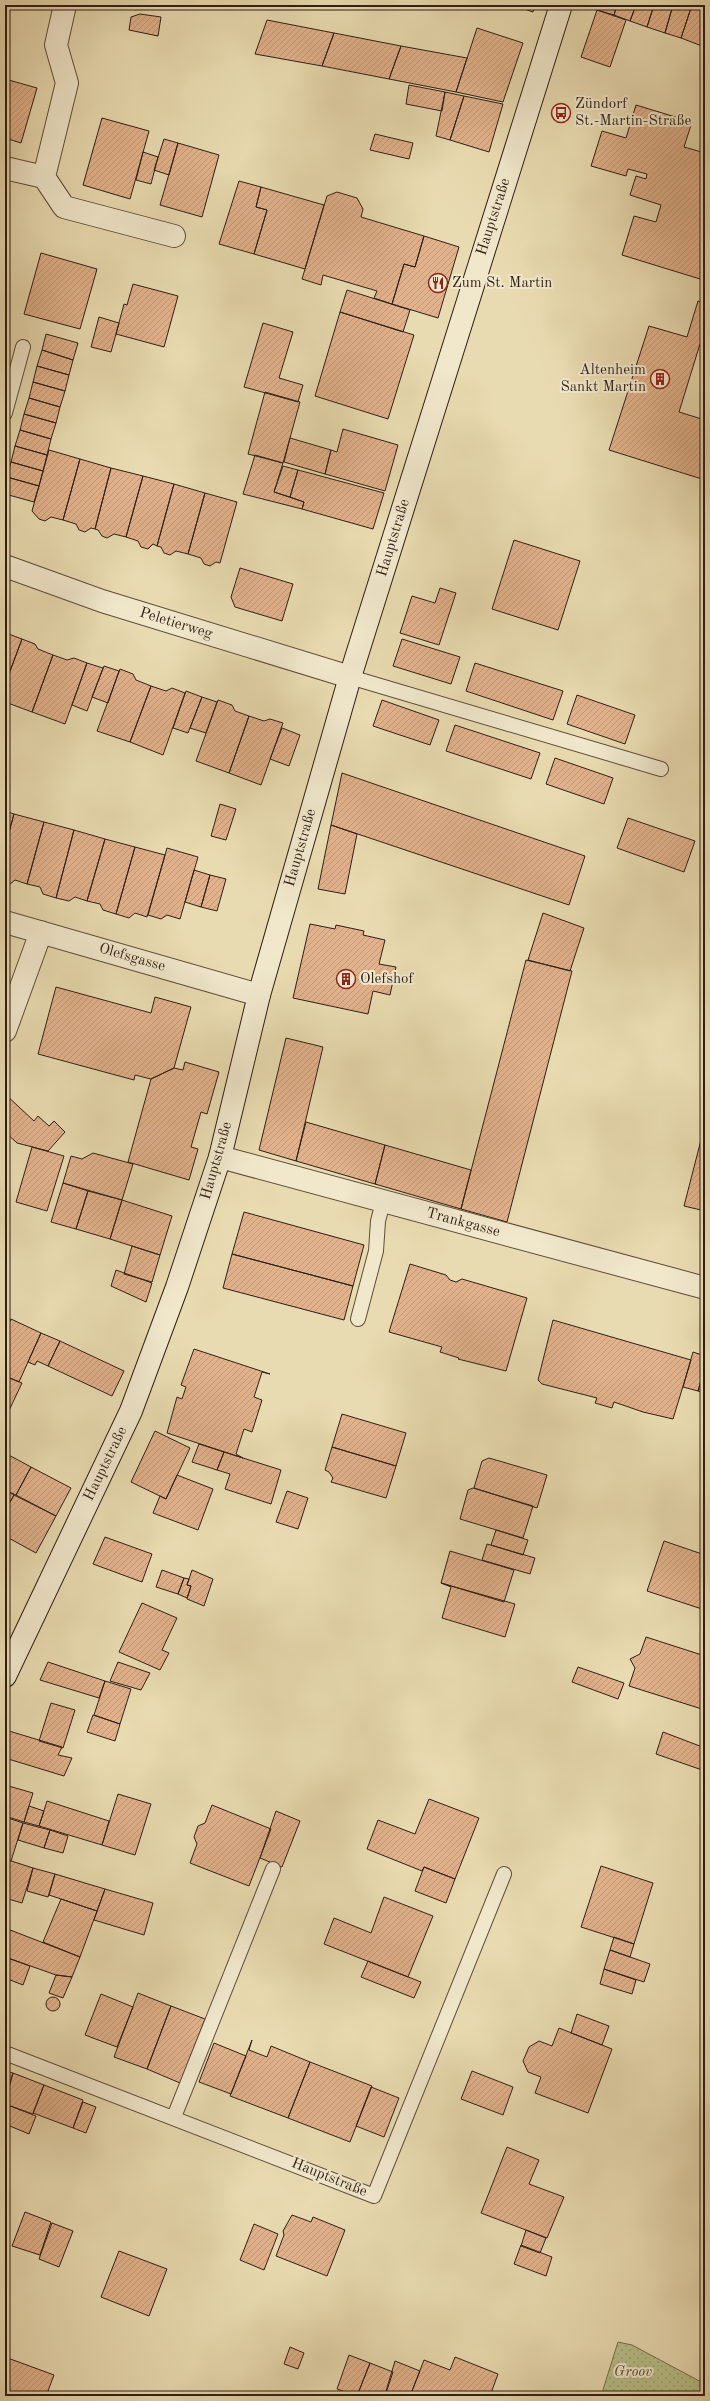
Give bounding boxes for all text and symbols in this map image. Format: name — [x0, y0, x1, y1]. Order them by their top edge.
place label: Zündorf St.-Martin-Straße — [575, 97, 691, 129]
bus stop icon: Zündorf St.-Martin-Straße — [550, 102, 572, 124]
street label: Hauptstraße — [474, 176, 514, 258]
restaurant icon: Zum St. Martin — [427, 272, 449, 294]
place label: Zum St. Martin — [452, 276, 552, 291]
place label: Altenheim Sankt Martin — [560, 363, 646, 395]
building icon: Altenheim Sankt Martin — [649, 368, 671, 390]
street label: Hauptstraße — [375, 497, 413, 579]
street label: Peletierweg — [138, 606, 214, 642]
street label: Hauptstraße — [283, 807, 319, 889]
street label: Olefsgasse — [97, 941, 167, 975]
building icon: Olefshof — [335, 968, 357, 990]
place label: Olefshof — [360, 972, 415, 987]
street label: Hauptstraße — [199, 1120, 235, 1202]
street label: Trankgasse — [425, 1206, 502, 1240]
street label: Hauptstraße — [82, 1425, 130, 1503]
street label: Hauptstraße — [289, 2156, 369, 2200]
park label: Groov — [614, 2365, 652, 2380]

